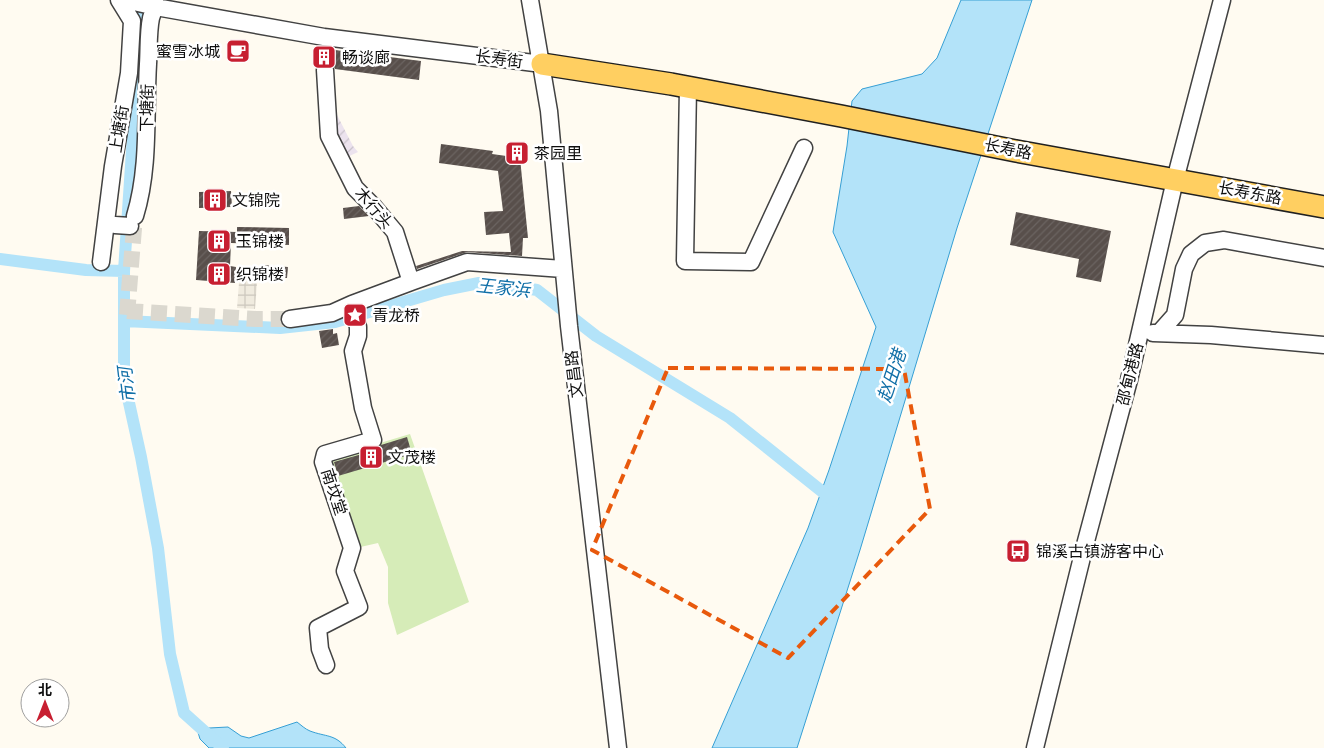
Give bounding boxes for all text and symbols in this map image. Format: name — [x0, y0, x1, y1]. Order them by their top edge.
cafe icon: 蜜雪冰城 — [225, 38, 251, 64]
place label: 蜜雪冰城 — [156, 43, 220, 60]
building icon: 畅谈廊 — [311, 44, 337, 70]
street label: 长寿街 — [474, 48, 524, 70]
place label: 畅谈廊 — [342, 49, 390, 66]
street label: 下塘街 — [138, 84, 156, 132]
street label: 上塘街 — [107, 104, 131, 154]
street label: 长寿路 — [983, 136, 1033, 162]
building icon: 茶园里 — [504, 140, 530, 166]
place label: 茶园里 — [534, 145, 582, 162]
street label: 长寿东路 — [1217, 179, 1283, 207]
street label: 木行头 — [352, 184, 396, 232]
building icon: 文锦院 — [202, 187, 228, 213]
place label: 文锦院 — [232, 192, 280, 209]
building icon: 玉锦楼 — [206, 228, 232, 254]
place label: 玉锦楼 — [236, 233, 284, 250]
building icon: 织锦楼 — [206, 261, 232, 287]
place label: 织锦楼 — [236, 266, 284, 283]
water label: 王家浜 — [475, 275, 533, 301]
place icon: 青龙桥 — [342, 302, 368, 328]
place label: 青龙桥 — [372, 307, 420, 324]
street label: 邵甸港路 — [1114, 341, 1146, 407]
water label: 赵田港 — [874, 344, 911, 405]
street label: 文昌路 — [563, 349, 585, 399]
water label: 市河 — [115, 363, 139, 404]
building icon: 文茂楼 — [358, 444, 384, 470]
place label: 文茂楼 — [388, 449, 436, 466]
street label: 南坟堂 — [318, 467, 350, 517]
bus stop icon: 锦溪古镇游客中心 — [1005, 538, 1031, 564]
place label: 锦溪古镇游客中心 — [1036, 543, 1164, 560]
north arrow — [20, 678, 70, 728]
text: 北 — [38, 682, 52, 698]

